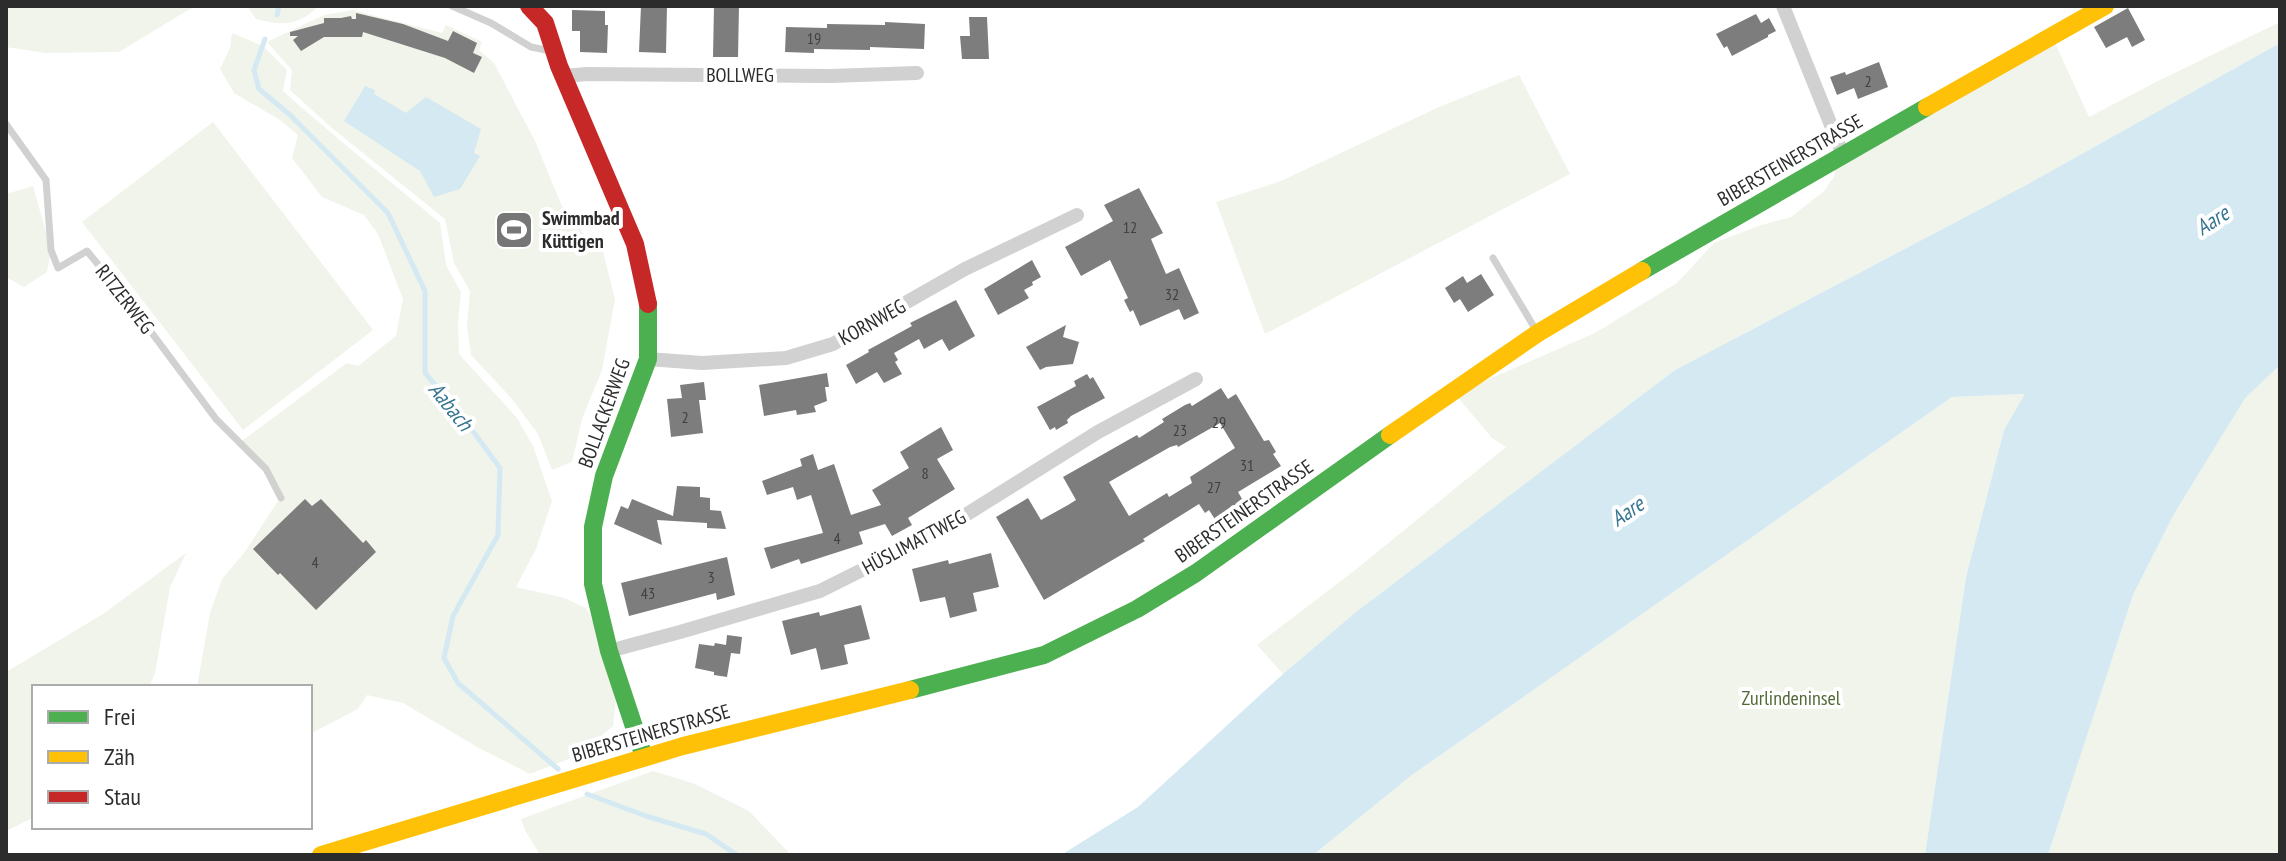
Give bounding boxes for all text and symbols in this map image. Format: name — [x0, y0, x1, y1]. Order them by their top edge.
house number: 19 — [807, 28, 821, 48]
street label: BOLLWEG — [706, 62, 774, 88]
house number: 2 — [1864, 71, 1872, 91]
street label: BIBERSTEINERSTRASSE — [1713, 108, 1867, 212]
water label: Aare — [2190, 198, 2236, 241]
place label: Swimmbad Küttigen — [542, 205, 620, 254]
sports icon: Swimmbad Küttigen — [493, 209, 535, 251]
house number: 12 — [1123, 217, 1137, 237]
street label: RITZERWEG — [90, 259, 160, 339]
house number: 32 — [1165, 284, 1179, 304]
street label: KORNWEG — [834, 293, 910, 351]
street label: BOLLACKERWEG — [572, 355, 636, 471]
water label: Aabach — [423, 376, 480, 437]
house number: 2 — [681, 407, 689, 427]
house number: 29 — [1212, 412, 1226, 432]
house number: 23 — [1173, 420, 1187, 440]
street label: BIBERSTEINERSTRASSE — [1170, 454, 1318, 568]
house number: 31 — [1240, 455, 1254, 475]
house number: 8 — [921, 463, 929, 483]
house number: 27 — [1207, 477, 1221, 497]
water label: Aare — [1605, 489, 1651, 532]
street label: HÜSLIMATTWEG — [858, 504, 970, 580]
house number: 4 — [833, 528, 841, 548]
house number: 4 — [311, 552, 319, 572]
house number: 3 — [707, 567, 715, 587]
house number: 43 — [641, 583, 655, 603]
legend — [32, 685, 312, 829]
park label: Zurlindeninsel — [1742, 685, 1841, 711]
street label: BIBERSTEINERSTRASSE — [569, 698, 733, 768]
text: Frei — [104, 701, 136, 732]
text: Zäh — [104, 741, 135, 772]
text: Stau — [104, 781, 141, 812]

